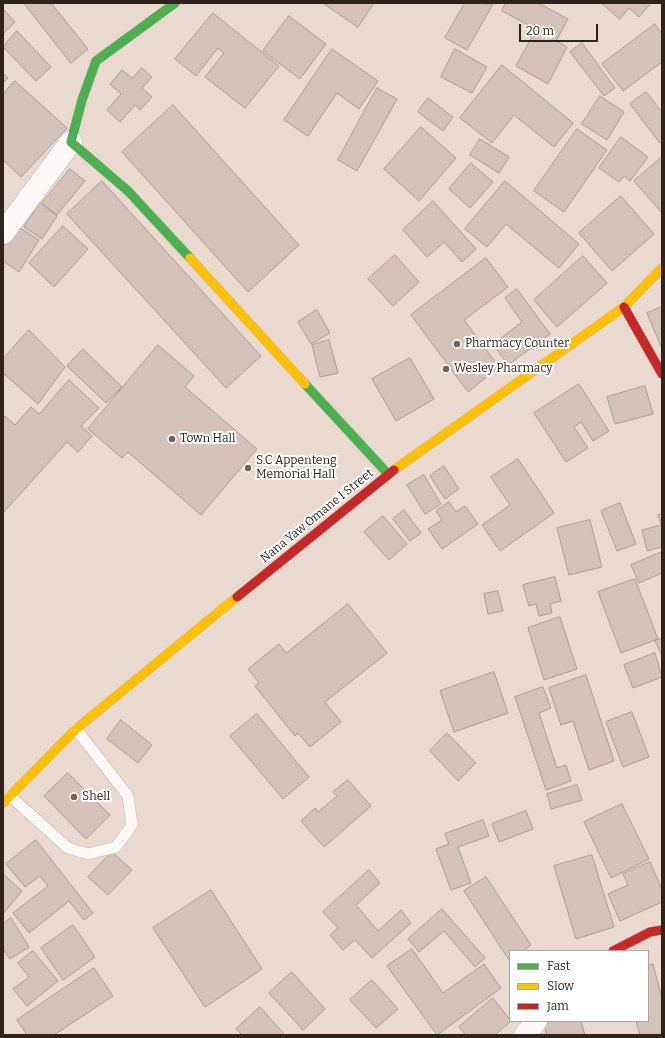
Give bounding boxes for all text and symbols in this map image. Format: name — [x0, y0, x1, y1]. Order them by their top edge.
scale bar — [521, 16, 600, 42]
text: 20 m — [526, 24, 554, 38]
place label: Pharmacy Counter — [465, 337, 569, 351]
marker: Pharmacy Counter — [452, 339, 462, 349]
place label: Wesley Pharmacy — [454, 362, 553, 376]
marker: Wesley Pharmacy — [441, 364, 451, 374]
place label: Town Hall — [180, 432, 235, 446]
marker: Town Hall — [167, 434, 177, 444]
place label: S.C Appenteng Memorial Hall — [256, 454, 337, 482]
marker: S.C Appenteng Memorial Hall — [243, 463, 253, 473]
street label: Nana Yaw Omane I Street — [258, 466, 376, 566]
place label: Shell — [82, 790, 110, 804]
marker: Shell — [69, 792, 79, 802]
legend — [509, 950, 649, 1022]
text: Fast — [547, 959, 570, 973]
text: Slow — [547, 979, 574, 993]
text: Jam — [547, 999, 569, 1013]

